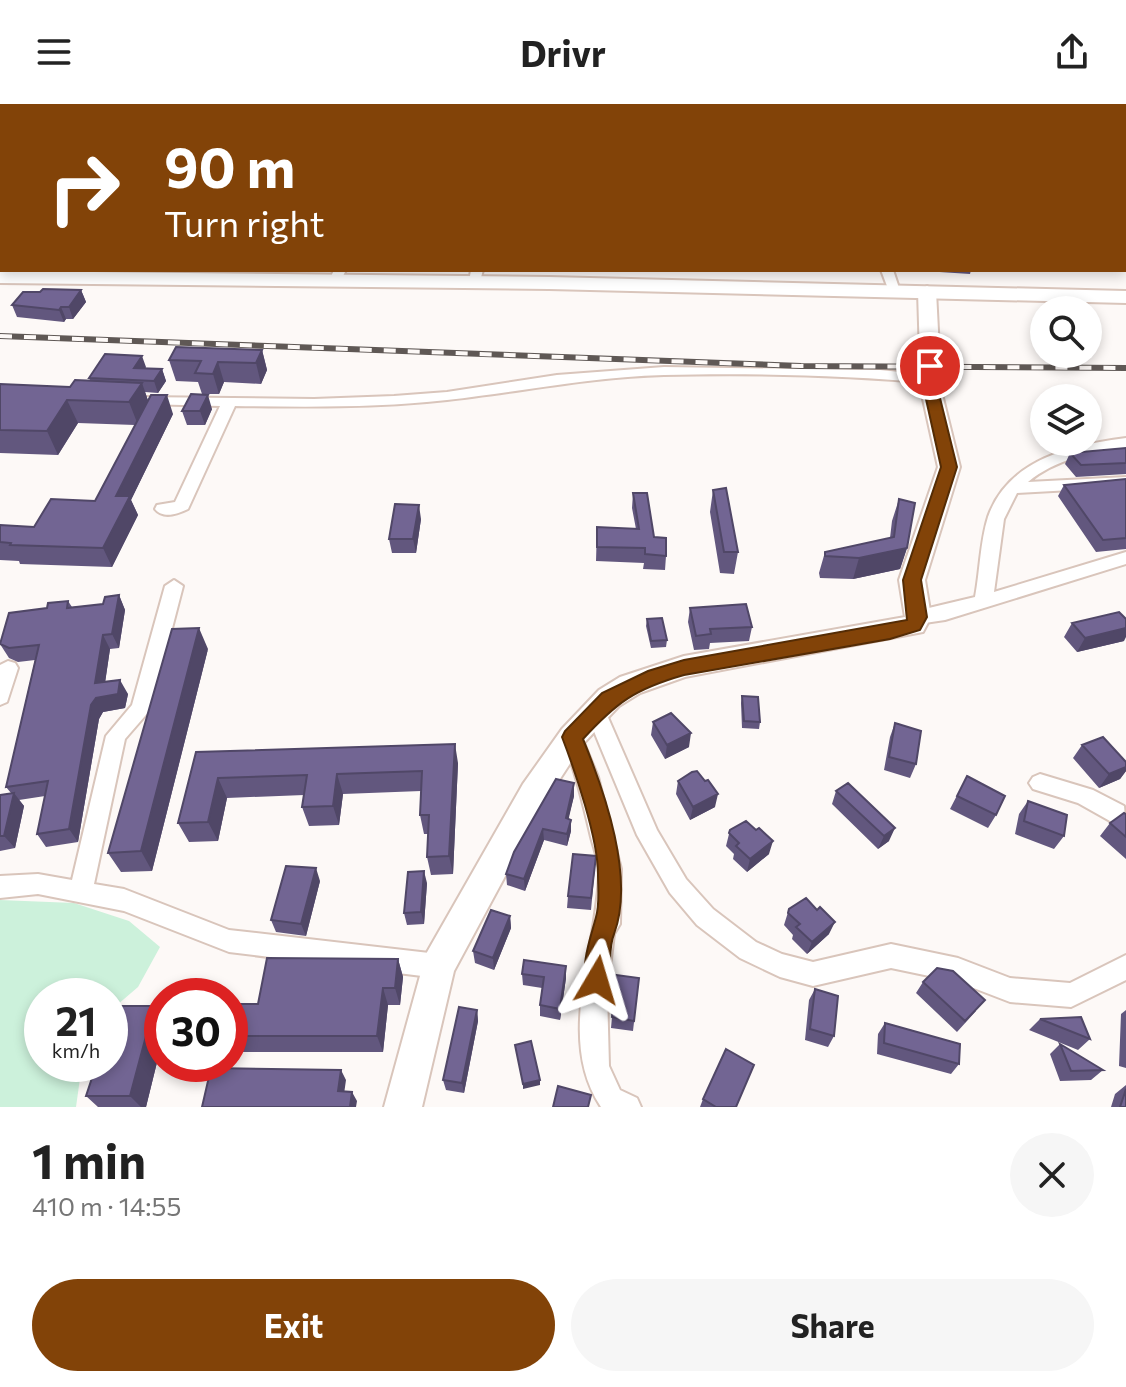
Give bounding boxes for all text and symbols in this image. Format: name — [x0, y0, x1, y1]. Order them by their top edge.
icon: menu — [32, 30, 76, 74]
text: Drivr — [520, 30, 606, 74]
icon: share — [1050, 30, 1094, 74]
text: 90 m — [164, 131, 295, 200]
icon: right — [32, 136, 136, 240]
text: Turn right — [164, 200, 325, 244]
map controls — [1030, 296, 1102, 456]
button: search — [1030, 296, 1102, 368]
pin — [896, 332, 964, 400]
icon: arrive — [908, 344, 952, 388]
button: layers — [1030, 384, 1102, 456]
position arrow — [555, 938, 639, 1022]
speed limit sign: 30 — [144, 978, 248, 1082]
text: 21 — [56, 995, 96, 1044]
text: km/h — [52, 1038, 100, 1062]
text: 1 min — [32, 1130, 146, 1189]
button: close — [1010, 1133, 1094, 1217]
text: 410 m · 14:55 — [32, 1190, 181, 1221]
button: Exit — [32, 1279, 555, 1371]
button: Share — [571, 1279, 1094, 1371]

